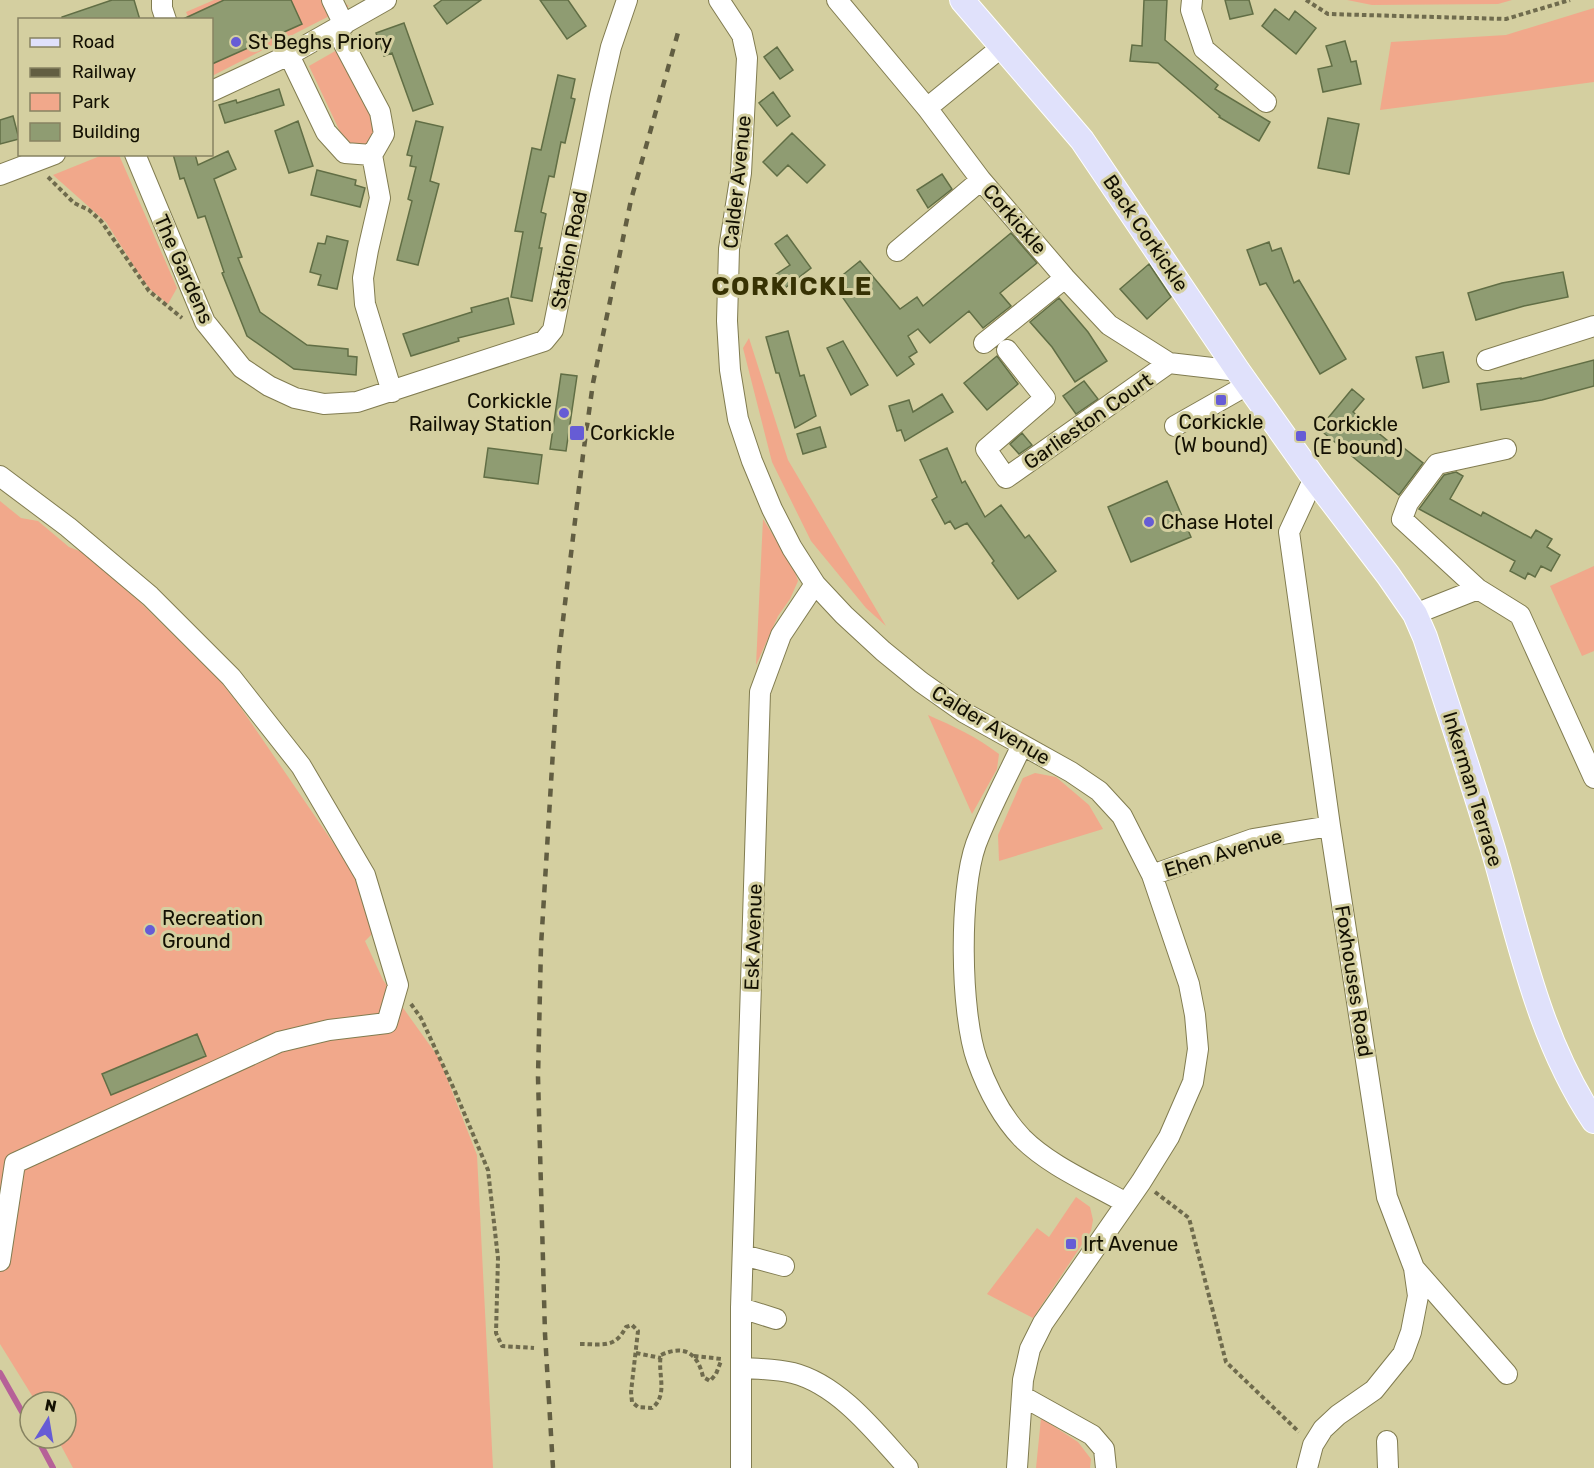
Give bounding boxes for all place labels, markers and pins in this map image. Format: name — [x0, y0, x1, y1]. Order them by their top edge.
place label: St Beghs Priory — [248, 30, 392, 54]
marker: St Beghs Priory — [229, 35, 243, 49]
place label: Corkickle Railway Station — [409, 389, 552, 436]
marker: Corkickle (W bound) — [1214, 393, 1228, 407]
marker: Corkickle Railway Station — [557, 406, 571, 420]
place label: Corkickle (W bound) — [1174, 410, 1268, 457]
place label: Corkickle (E bound) — [1313, 412, 1403, 459]
place label: Corkickle — [590, 421, 675, 445]
marker: Corkickle — [568, 424, 586, 442]
marker: Corkickle (E bound) — [1294, 429, 1308, 443]
place label: Chase Hotel — [1161, 510, 1273, 534]
marker: Chase Hotel — [1142, 515, 1156, 529]
place label: Recreation Ground — [162, 906, 263, 953]
marker: Recreation Ground — [143, 923, 157, 937]
place label: Irt Avenue — [1083, 1232, 1178, 1256]
marker: Irt Avenue — [1064, 1237, 1078, 1251]

